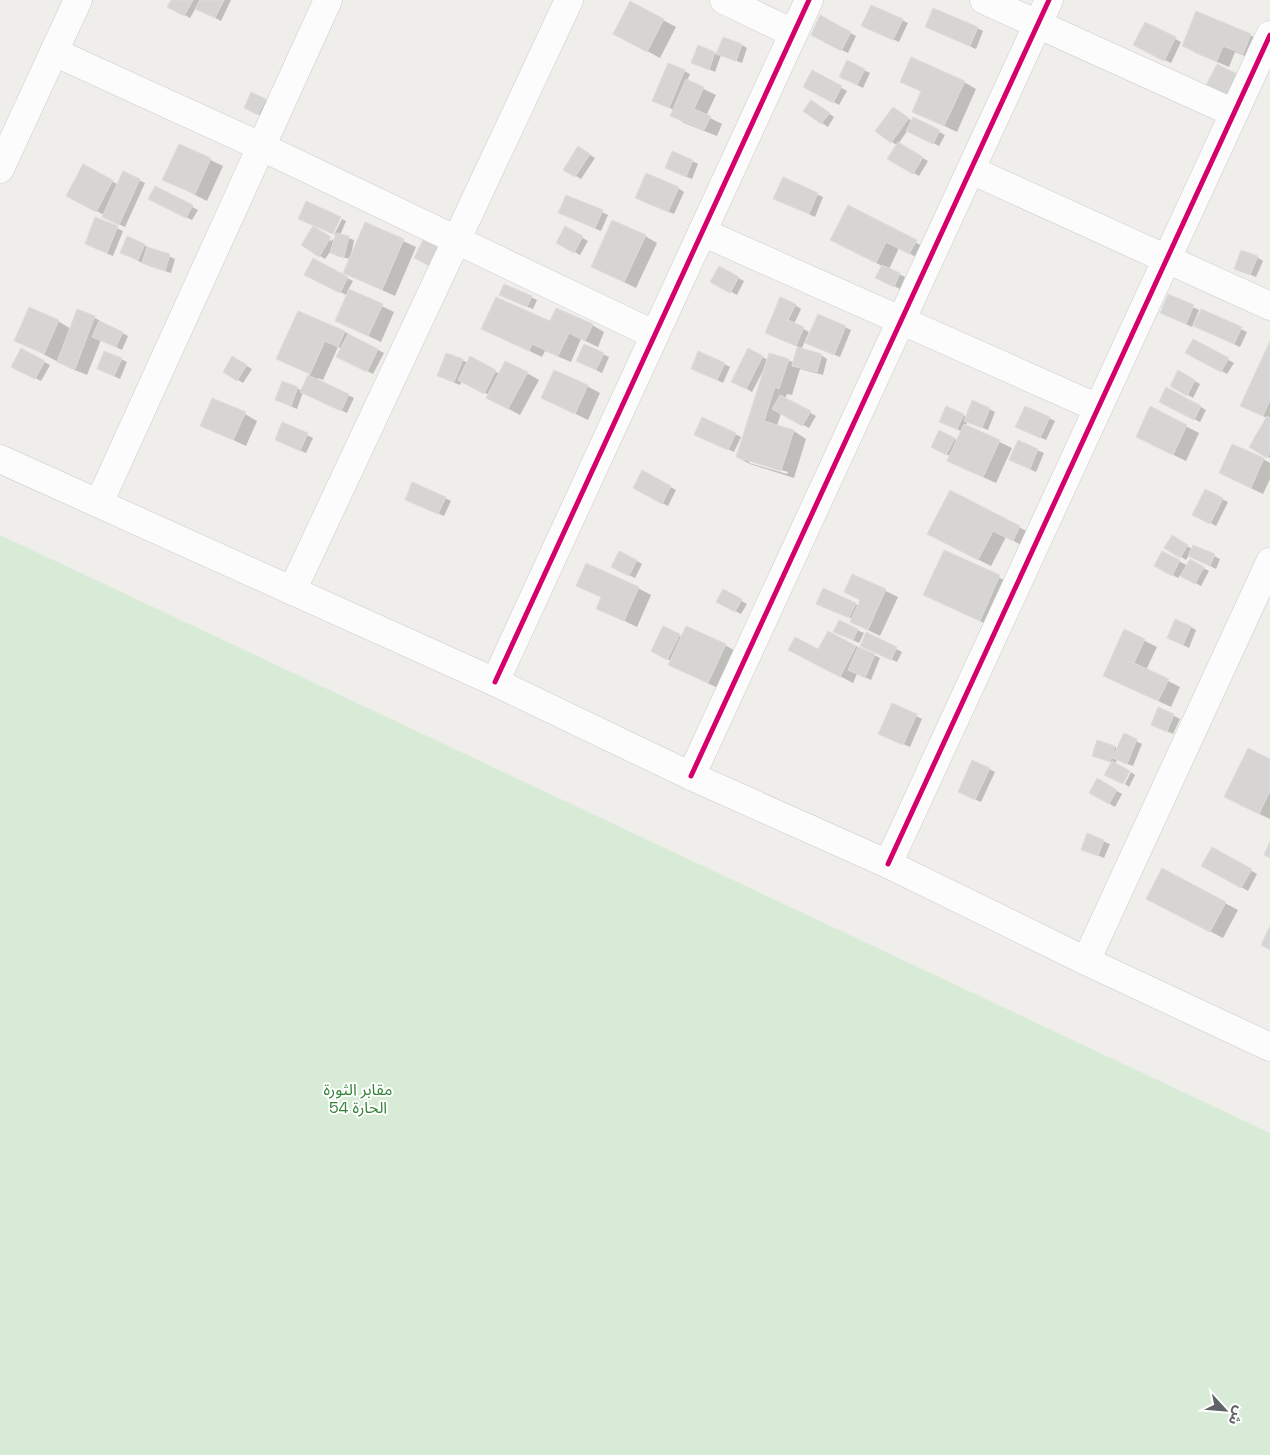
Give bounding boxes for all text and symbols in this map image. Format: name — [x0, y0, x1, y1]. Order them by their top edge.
park label: مقابر الثورة الحارة 54 — [324, 1079, 392, 1118]
north arrow — [1200, 1385, 1250, 1435]
text: ش — [1224, 1403, 1249, 1428]

